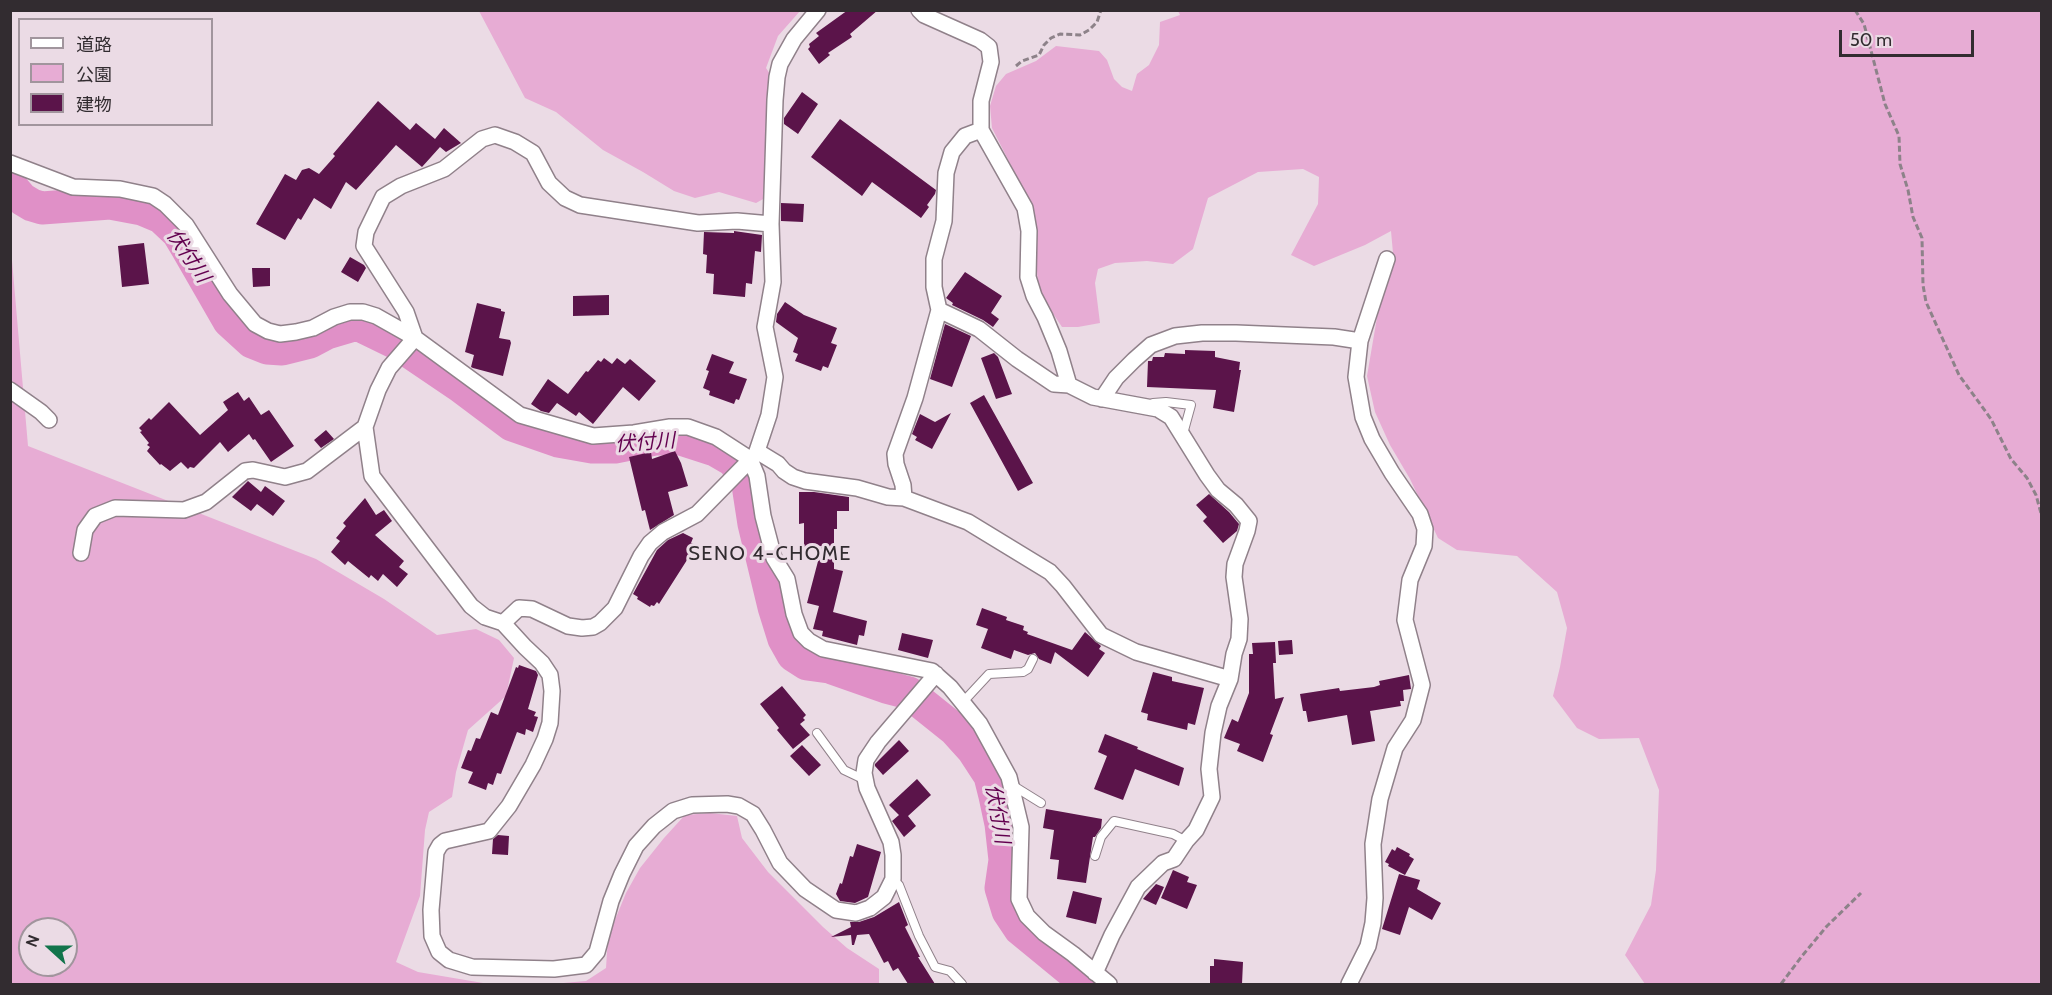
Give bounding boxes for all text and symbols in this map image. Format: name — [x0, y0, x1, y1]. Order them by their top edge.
legend — [18, 18, 213, 126]
scale bar — [1842, 18, 1977, 56]
text: 50 m — [1850, 29, 1892, 51]
text: 道路 — [76, 34, 112, 56]
text: 公園 — [76, 64, 112, 86]
text: 建物 — [76, 94, 112, 116]
water label: 伏付川 — [161, 224, 215, 288]
water label: 伏付川 — [614, 429, 676, 457]
district label: SENO 4-CHOME — [688, 542, 852, 566]
water label: 伏付川 — [980, 782, 1014, 846]
north arrow — [18, 917, 78, 977]
text: N — [22, 932, 43, 950]

